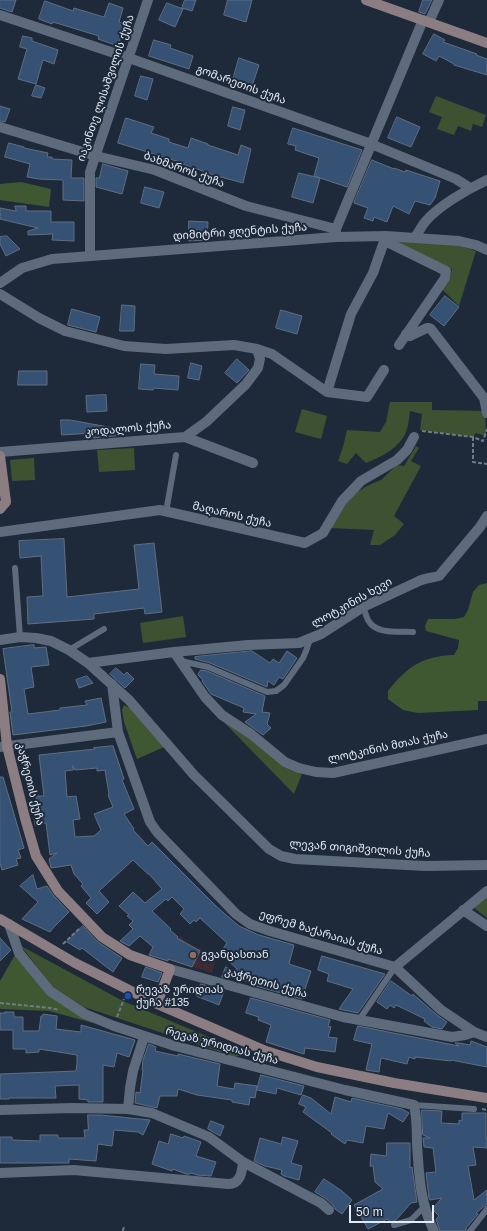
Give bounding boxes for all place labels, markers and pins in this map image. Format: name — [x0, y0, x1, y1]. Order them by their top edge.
place label: გვანცასთან — [201, 948, 269, 962]
marker: გვანცასთან — [188, 950, 198, 960]
place label: რევაზ ურიდიას ქუჩა #135 — [136, 983, 224, 1009]
marker: რევაზ ურიდიას ქუჩა #135 — [123, 991, 133, 1001]

